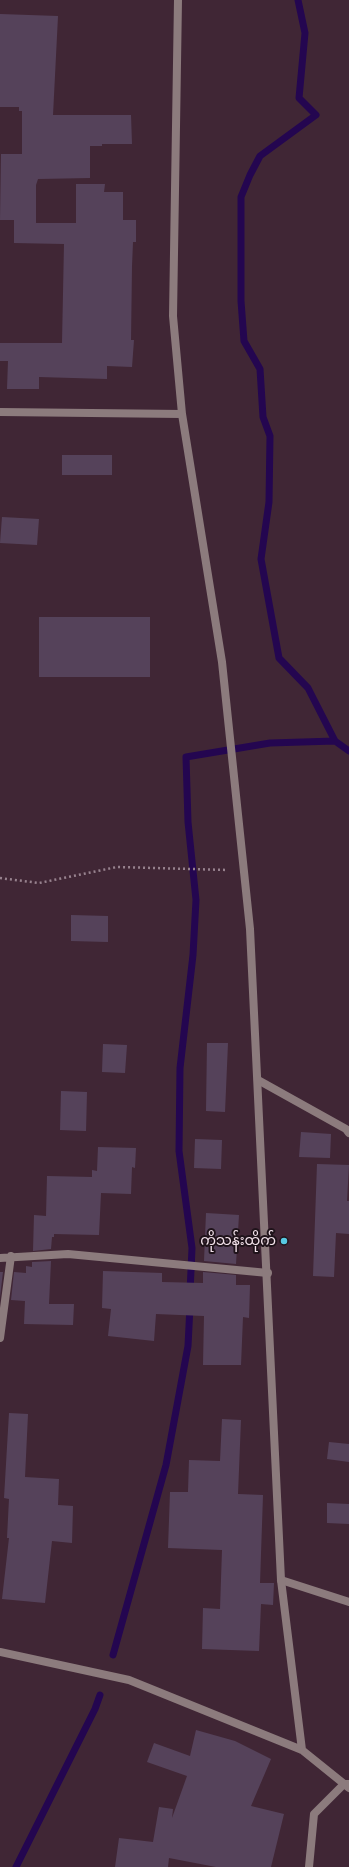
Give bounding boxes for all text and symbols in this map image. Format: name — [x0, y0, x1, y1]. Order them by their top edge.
place label: ကိုသန်းထိုက် — [200, 1233, 276, 1249]
marker: ကိုသန်းထိုက် — [279, 1236, 289, 1246]

